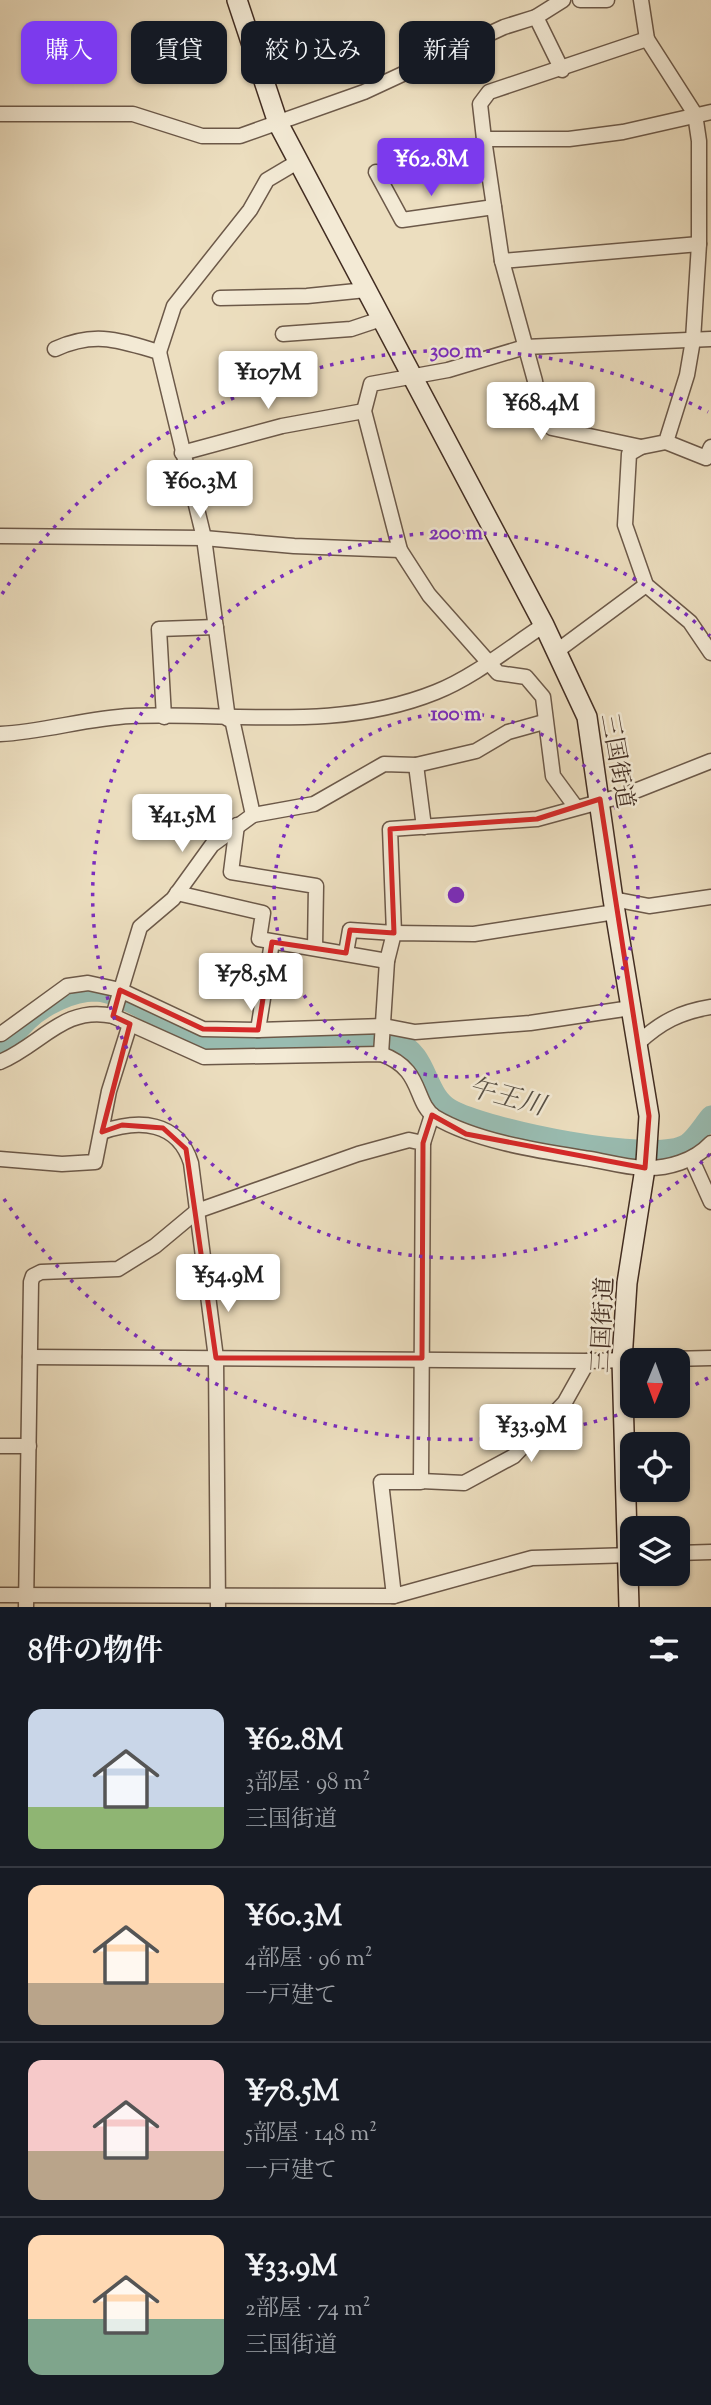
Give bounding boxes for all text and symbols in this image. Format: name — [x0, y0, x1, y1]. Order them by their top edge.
chip: 購入 — [21, 21, 117, 84]
chip: 賃貸 — [131, 21, 227, 84]
chip: 絞り込み — [241, 21, 385, 84]
chip: 新着 — [399, 21, 495, 84]
pin: ¥62.8M — [374, 138, 488, 198]
text: ¥62.8M — [393, 144, 469, 177]
text: 300 m — [430, 337, 483, 367]
pin: ¥107M — [219, 352, 317, 411]
text: ¥107M — [235, 357, 301, 390]
pin: ¥68.4M — [484, 382, 598, 442]
text: ¥68.4M — [503, 388, 579, 421]
pin: ¥60.3M — [143, 461, 257, 520]
text: ¥60.3M — [163, 466, 237, 499]
text: 200 m — [429, 519, 484, 549]
text: 100 m — [431, 700, 482, 730]
street label: 三国街道 — [591, 711, 641, 812]
pin: ¥41.5M — [125, 794, 239, 854]
text: ¥41.5M — [148, 800, 216, 833]
centre of rings — [444, 883, 468, 907]
pin: ¥78.5M — [194, 954, 308, 1013]
text: ¥78.5M — [215, 959, 287, 992]
water label: 午王川 — [464, 1070, 552, 1127]
pin: ¥54.9M — [171, 1254, 285, 1314]
text: ¥54.9M — [192, 1260, 264, 1293]
street label: 三国街道 — [585, 1276, 623, 1374]
north arrow — [620, 1348, 690, 1418]
map controls — [620, 1348, 690, 1586]
pin: ¥33.9M — [474, 1404, 588, 1464]
text: ¥33.9M — [495, 1410, 567, 1443]
button: locate — [620, 1432, 690, 1502]
button: layers — [620, 1516, 690, 1586]
icon: filters — [645, 1630, 683, 1668]
text: 8件の物件 — [28, 1631, 163, 1674]
text: ¥62.8M — [245, 1720, 343, 1763]
icon: home — [84, 1737, 168, 1821]
text: 3部屋 · 98 m² — [245, 1767, 370, 1800]
text: 三国街道 — [245, 1804, 337, 1837]
text: ¥60.3M — [245, 1896, 342, 1939]
icon: home — [84, 1913, 168, 1997]
text: 4部屋 · 96 m² — [245, 1943, 372, 1976]
text: 一戸建て — [245, 1980, 337, 2013]
text: ¥78.5M — [245, 2071, 339, 2114]
icon: home — [84, 2088, 168, 2172]
text: 5部屋 · 148 m² — [245, 2118, 377, 2151]
text: 一戸建て — [245, 2155, 337, 2188]
text: ¥33.9M — [245, 2246, 338, 2289]
icon: home — [84, 2263, 168, 2347]
text: 2部屋 · 74 m² — [245, 2293, 371, 2326]
text: 三国街道 — [245, 2330, 337, 2363]

